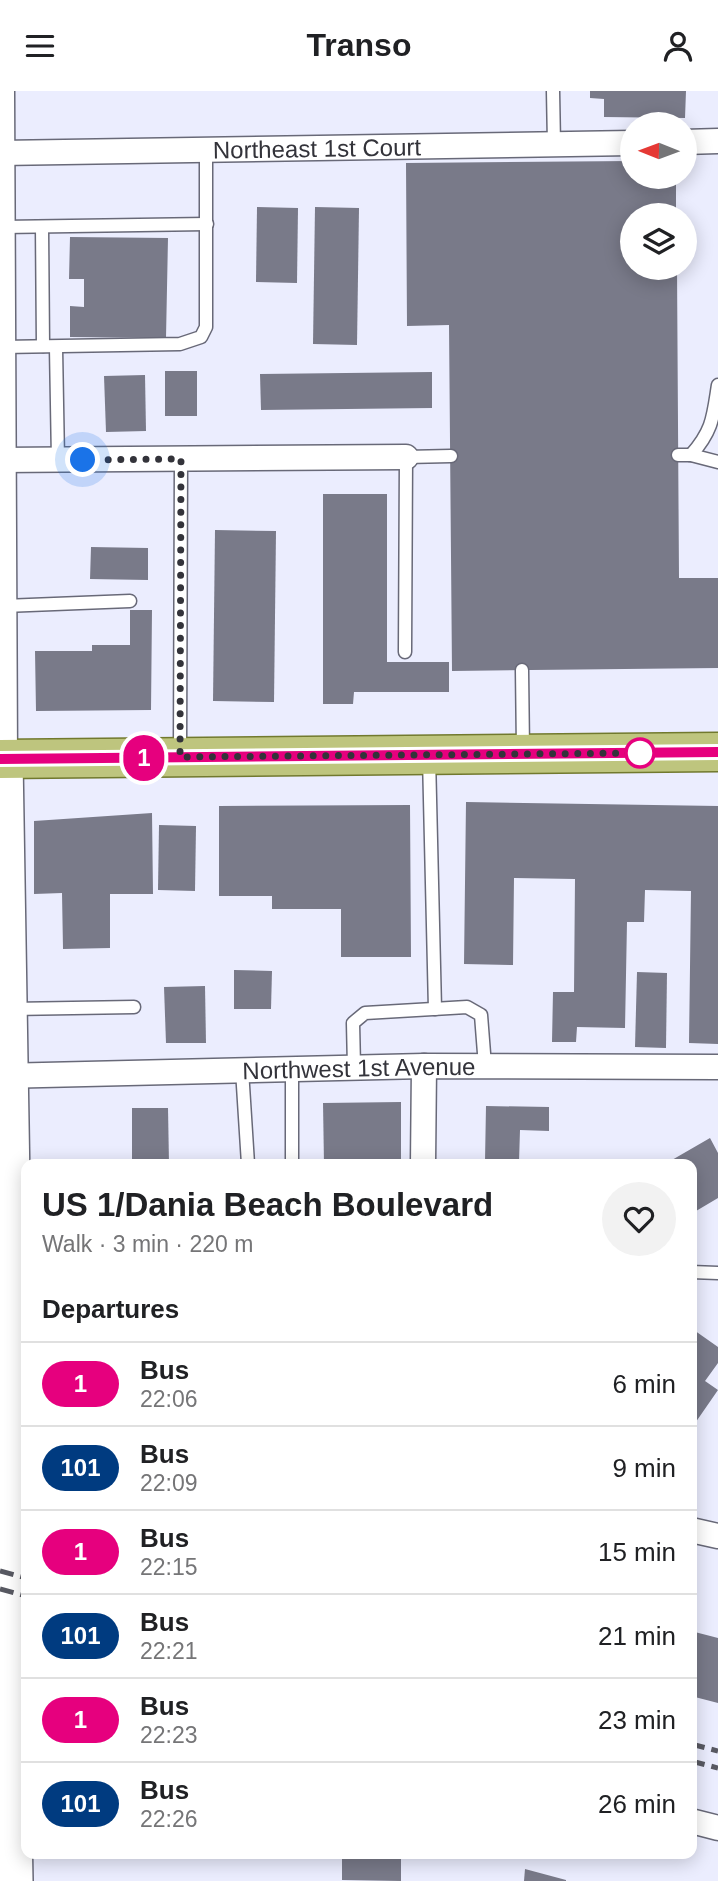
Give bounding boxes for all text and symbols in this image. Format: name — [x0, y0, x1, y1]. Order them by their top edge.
icon: menu — [21, 27, 59, 65]
text: Transo — [307, 27, 411, 63]
icon: person — [659, 27, 697, 65]
north arrow — [620, 112, 696, 189]
map controls — [620, 112, 697, 280]
street label: Northeast 1st Court — [213, 133, 422, 163]
button: layers — [620, 203, 697, 280]
your location — [65, 442, 100, 477]
line badge: 1 — [121, 735, 167, 781]
unlabelled marker — [625, 738, 655, 768]
text: 1 — [137, 744, 151, 771]
street label: Northwest 1st Avenue — [242, 1052, 476, 1084]
button: heart — [602, 1182, 676, 1256]
text: US 1/Dania Beach Boulevard — [42, 1186, 493, 1223]
text: Walk · 3 min · 220 m — [42, 1231, 253, 1257]
text: Departures — [42, 1294, 179, 1324]
text: Bus — [140, 1355, 189, 1385]
text: 6 min — [612, 1369, 676, 1399]
text: 1 — [74, 1370, 87, 1397]
text: 22:06 — [140, 1386, 198, 1412]
text: Bus — [140, 1439, 189, 1469]
text: 9 min — [612, 1453, 676, 1483]
text: 101 — [60, 1454, 101, 1481]
text: 22:09 — [140, 1470, 198, 1496]
text: Bus — [140, 1523, 189, 1553]
text: 15 min — [598, 1537, 676, 1567]
text: 1 — [74, 1538, 87, 1565]
text: 22:15 — [140, 1554, 198, 1580]
text: Bus — [140, 1607, 189, 1637]
text: 21 min — [598, 1621, 676, 1651]
text: 101 — [60, 1622, 101, 1649]
text: 22:21 — [140, 1638, 198, 1664]
text: Bus — [140, 1691, 189, 1721]
text: 23 min — [598, 1705, 676, 1735]
text: 1 — [74, 1706, 87, 1733]
text: 22:23 — [140, 1722, 198, 1748]
text: Bus — [140, 1775, 189, 1805]
text: 26 min — [598, 1789, 676, 1819]
text: 101 — [60, 1790, 101, 1817]
text: 22:26 — [140, 1806, 198, 1832]

